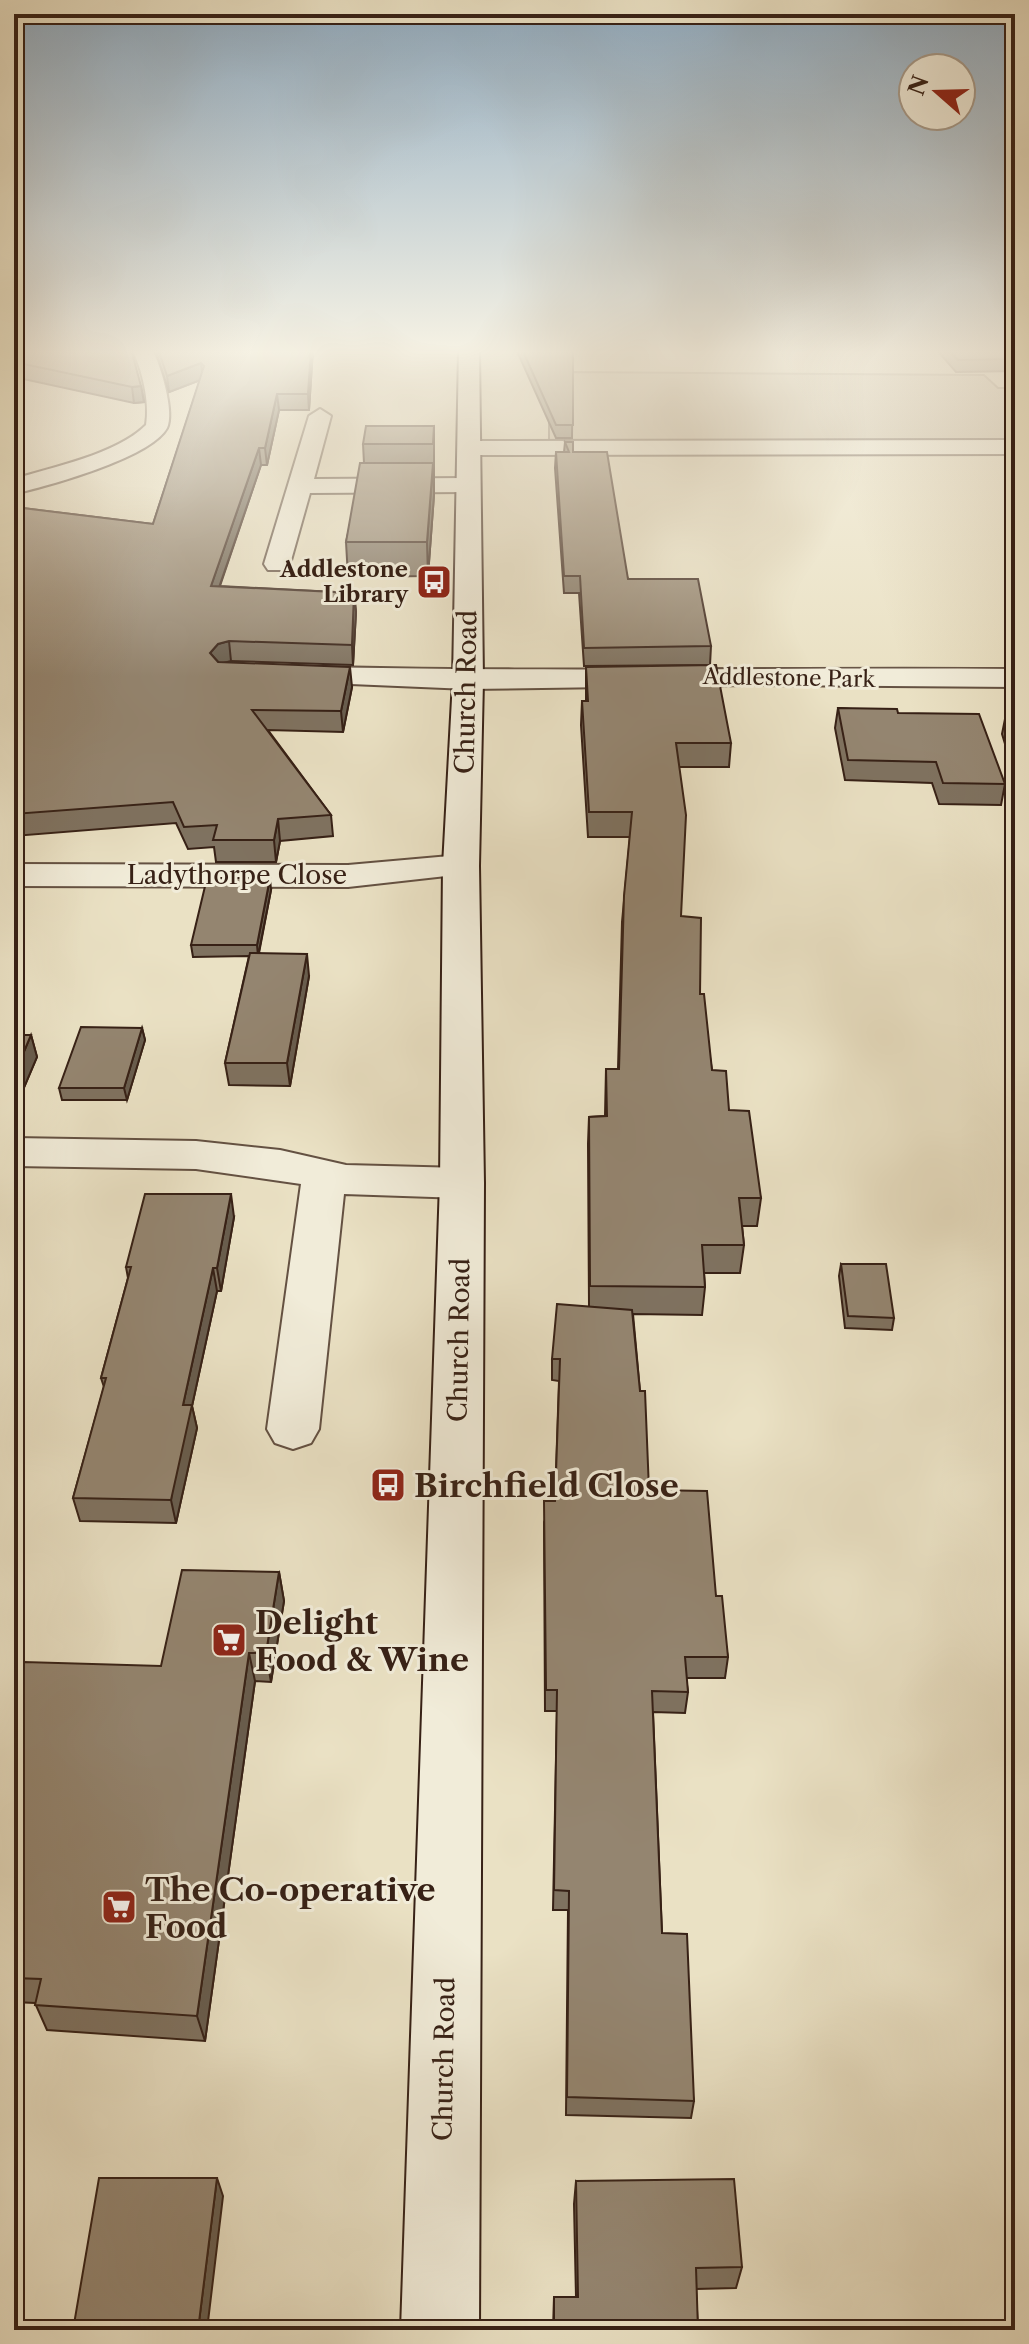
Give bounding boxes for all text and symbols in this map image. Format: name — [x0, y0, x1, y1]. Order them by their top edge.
north arrow — [897, 52, 977, 132]
text: N — [903, 72, 935, 99]
place label: Addlestone Library — [279, 556, 408, 608]
bus stop icon: Addlestone Library — [415, 563, 453, 601]
street label: Church Road — [449, 610, 483, 774]
street label: Addlestone Park — [702, 663, 877, 693]
street label: Ladythorpe Close — [127, 859, 347, 891]
street label: Church Road — [442, 1258, 476, 1422]
bus stop icon: Birchfield Close — [369, 1466, 407, 1504]
place label: Birchfield Close — [414, 1466, 679, 1505]
place label: Delight Food & Wine — [255, 1603, 469, 1679]
supermarket icon: Delight Food & Wine — [210, 1621, 248, 1659]
place label: The Co-operative Food — [145, 1870, 436, 1946]
supermarket icon: The Co-operative Food — [100, 1888, 138, 1926]
street label: Church Road — [427, 1977, 461, 2141]

